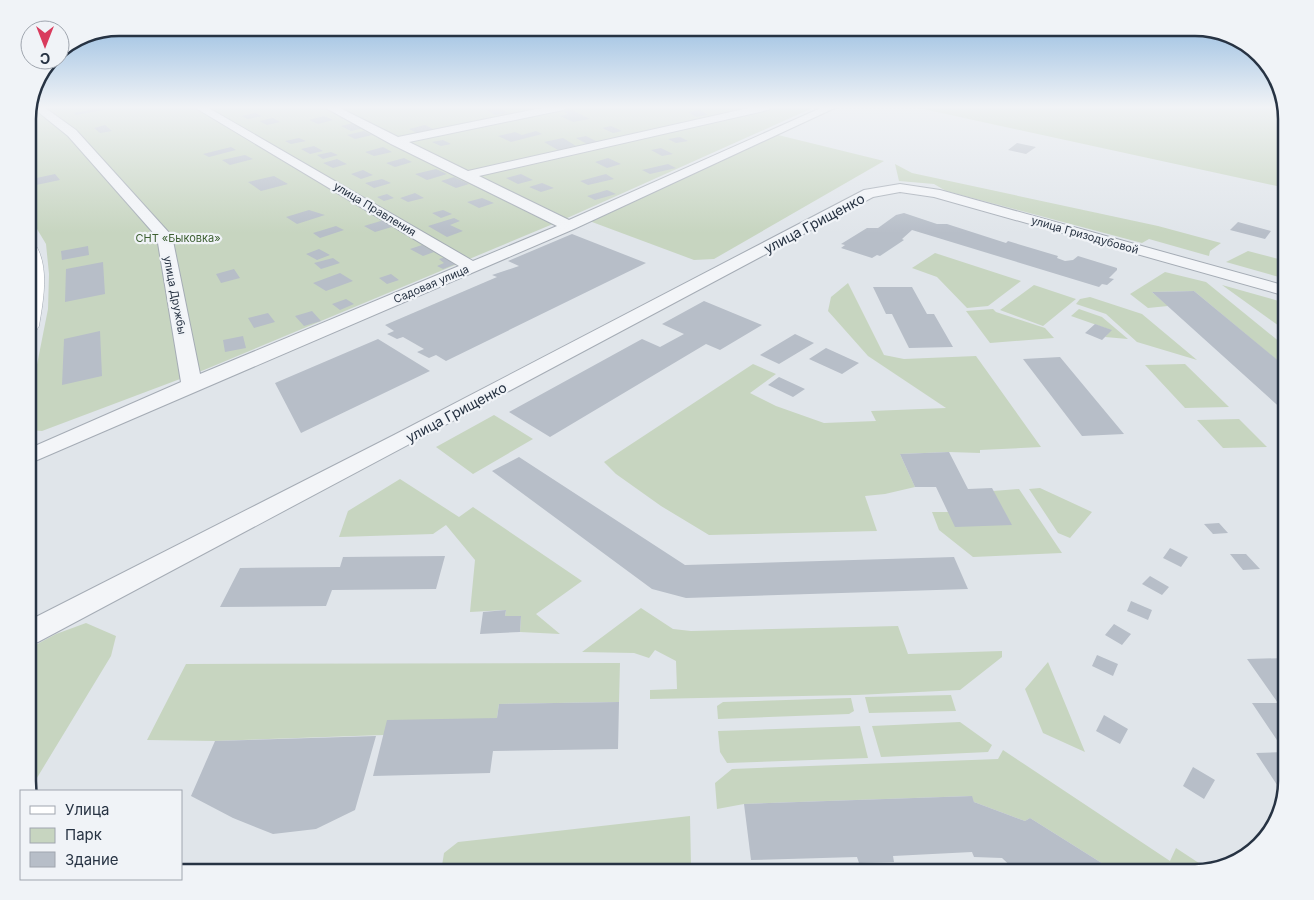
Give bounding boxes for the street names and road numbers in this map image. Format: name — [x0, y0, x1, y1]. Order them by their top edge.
street label: улица Правления — [331, 179, 419, 239]
street label: улица Грищенко — [761, 189, 867, 257]
street label: улица Гризодубовой — [1030, 213, 1140, 257]
street label: улица Дружбы — [161, 255, 189, 335]
street label: Садовая улица — [391, 262, 471, 306]
street label: улица Грищенко — [403, 378, 509, 446]

